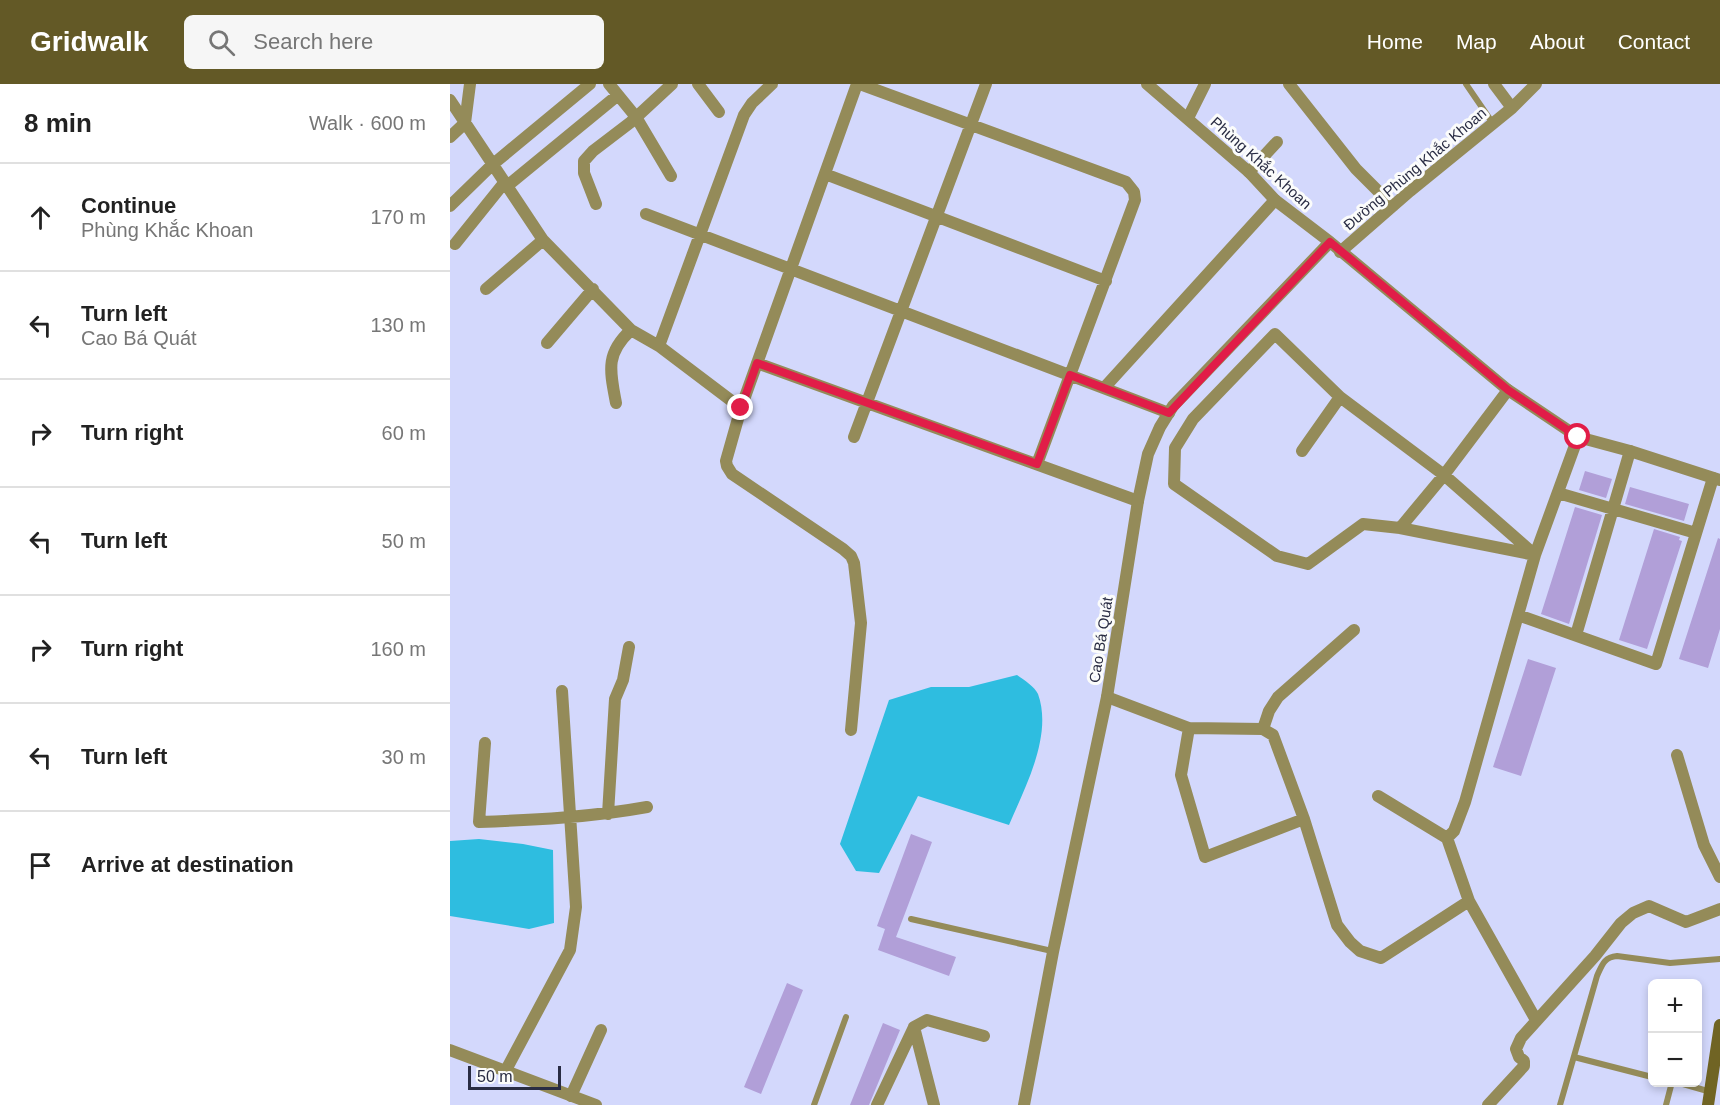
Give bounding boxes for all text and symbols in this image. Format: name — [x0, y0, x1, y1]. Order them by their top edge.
search box — [184, 15, 604, 69]
text: Gridwalk — [30, 26, 148, 57]
icon: search — [205, 26, 238, 59]
text: Search here — [253, 29, 373, 54]
text: Home — [1367, 30, 1423, 53]
text: Map — [1456, 30, 1497, 53]
text: About — [1530, 30, 1585, 53]
text: Contact — [1618, 30, 1690, 53]
street label: Đường Phùng Khắc Khoan — [1340, 104, 1489, 233]
text: 8 min — [24, 108, 92, 138]
text: Walk · 600 m — [309, 112, 426, 134]
street label: Phùng Khắc Khoan — [1208, 113, 1315, 212]
text: Continue — [81, 193, 176, 218]
icon: ahead — [24, 201, 57, 234]
text: 170 m — [370, 206, 426, 228]
text: Phùng Khắc Khoan — [81, 219, 253, 241]
text: Turn left — [81, 301, 167, 326]
icon: left — [24, 309, 57, 342]
text: 130 m — [370, 314, 426, 336]
text: Cao Bá Quát — [81, 327, 197, 349]
route end — [727, 394, 753, 420]
icon: right — [24, 417, 57, 450]
text: Turn right — [81, 420, 183, 445]
text: 60 m — [382, 422, 426, 444]
route start — [1564, 423, 1590, 449]
icon: left — [24, 525, 57, 558]
text: Turn left — [81, 528, 167, 553]
text: 50 m — [382, 530, 426, 552]
street label: Cao Bá Quát — [1085, 595, 1116, 684]
icon: right — [24, 633, 57, 666]
text: Turn right — [81, 636, 183, 661]
text: 160 m — [370, 638, 426, 660]
icon: left — [24, 741, 57, 774]
text: Turn left — [81, 744, 167, 769]
text: 30 m — [382, 746, 426, 768]
icon: arrive — [24, 849, 57, 882]
text: Arrive at destination — [81, 852, 294, 877]
map controls — [1648, 979, 1702, 1087]
button: + — [1648, 979, 1702, 1033]
button: − — [1648, 1033, 1702, 1087]
scale bar — [468, 1063, 561, 1090]
text: 50 m — [477, 1068, 513, 1085]

